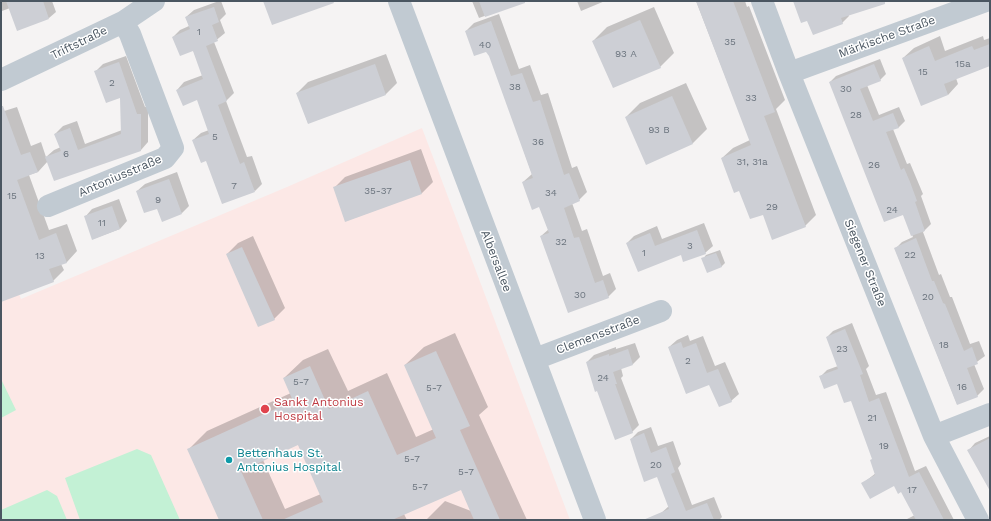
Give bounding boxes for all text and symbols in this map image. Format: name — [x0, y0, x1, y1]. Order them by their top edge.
street label: Märkische Straße — [837, 13, 937, 61]
street label: Triftstraße — [48, 23, 110, 63]
house number: 1 — [197, 26, 201, 38]
house number: 35 — [724, 36, 736, 48]
house number: 40 — [479, 39, 491, 51]
house number: 93 A — [615, 48, 637, 60]
house number: 15a — [955, 58, 971, 70]
house number: 15 — [918, 66, 928, 78]
house number: 2 — [109, 77, 115, 89]
house number: 38 — [509, 81, 521, 93]
house number: 30 — [840, 83, 852, 95]
house number: 33 — [745, 92, 757, 104]
house number: 28 — [850, 109, 862, 121]
house number: 93 B — [648, 124, 670, 136]
house number: 5 — [212, 131, 218, 143]
house number: 36 — [532, 136, 544, 148]
house number: 6 — [63, 148, 69, 160]
street label: Antoniusstraße — [76, 152, 164, 200]
house number: 31, 31a — [736, 156, 768, 168]
house number: 26 — [868, 159, 880, 171]
house number: 7 — [231, 180, 237, 192]
house number: 35-37 — [364, 185, 392, 197]
house number: 34 — [545, 187, 557, 199]
house number: 15 — [7, 190, 17, 202]
house number: 9 — [155, 194, 161, 206]
house number: 29 — [766, 201, 778, 213]
house number: 24 — [886, 204, 898, 216]
house number: 11 — [98, 217, 106, 229]
street label: Siegener Straße — [841, 217, 889, 309]
street label: Albersallee — [478, 228, 514, 294]
house number: 32 — [555, 236, 567, 248]
house number: 3 — [687, 240, 693, 252]
house number: 1 — [642, 247, 646, 259]
house number: 22 — [904, 249, 916, 261]
house number: 13 — [35, 250, 45, 262]
house number: 30 — [574, 289, 586, 301]
house number: 20 — [922, 291, 934, 303]
street label: Clemensstraße — [554, 312, 642, 358]
house number: 18 — [939, 339, 949, 351]
house number: 23 — [836, 343, 848, 355]
house number: 2 — [685, 355, 691, 367]
house number: 24 — [597, 372, 609, 384]
house number: 5-7 — [293, 376, 309, 388]
house number: 16 — [957, 381, 967, 393]
house number: 5-7 — [426, 382, 442, 394]
place label: Sankt Antonius Hospital — [274, 395, 364, 423]
marker: Sankt Antonius Hospital — [259, 403, 271, 415]
house number: 21 — [867, 412, 877, 424]
house number: 19 — [879, 440, 889, 452]
place label: Bettenhaus St. Antonius Hospital — [237, 446, 341, 474]
house number: 5-7 — [404, 453, 420, 465]
marker: Bettenhaus St. Antonius Hospital — [224, 455, 234, 465]
house number: 20 — [650, 459, 662, 471]
house number: 5-7 — [458, 466, 474, 478]
house number: 5-7 — [412, 481, 428, 493]
house number: 17 — [907, 484, 917, 496]

